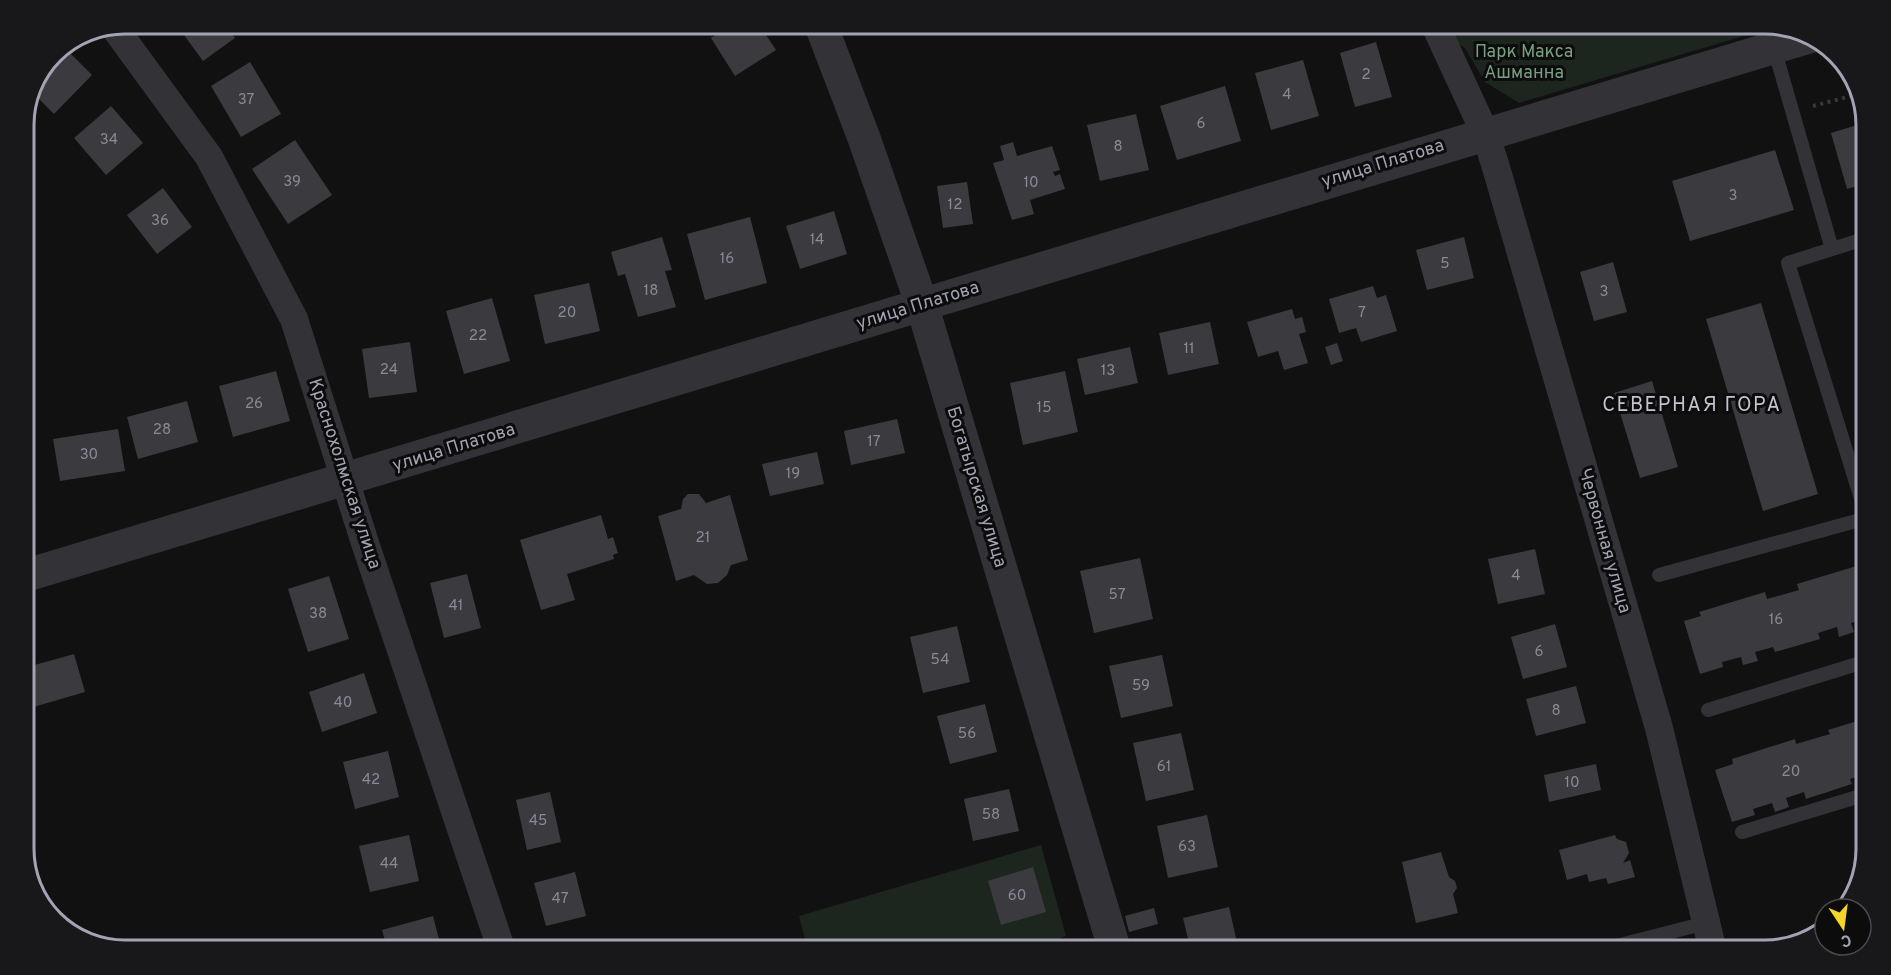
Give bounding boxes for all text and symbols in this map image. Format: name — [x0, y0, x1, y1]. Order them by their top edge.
park label: Парк Макса Ашманна — [1475, 41, 1573, 85]
house number: 2 — [1361, 66, 1371, 85]
house number: 4 — [1282, 86, 1292, 105]
house number: 37 — [238, 91, 255, 110]
house number: 6 — [1197, 115, 1206, 134]
house number: 34 — [100, 131, 118, 150]
street label: улица Платова — [1319, 134, 1447, 194]
house number: 8 — [1113, 138, 1123, 157]
house number: 39 — [283, 173, 301, 192]
house number: 10 — [1023, 174, 1039, 193]
house number: 3 — [1728, 187, 1738, 206]
house number: 12 — [948, 196, 962, 215]
house number: 36 — [151, 212, 169, 231]
house number: 14 — [810, 231, 824, 250]
house number: 16 — [720, 250, 734, 269]
house number: 5 — [1440, 255, 1450, 274]
street label: улица Платова — [854, 276, 982, 336]
house number: 18 — [644, 282, 658, 301]
house number: 3 — [1599, 283, 1609, 302]
house number: 20 — [558, 304, 576, 323]
house number: 7 — [1358, 304, 1366, 323]
house number: 22 — [469, 327, 487, 346]
house number: 11 — [1183, 340, 1195, 359]
house number: 24 — [380, 361, 398, 380]
house number: 13 — [1101, 362, 1115, 381]
street label: Краснохолмская улица — [302, 376, 386, 572]
district label: СЕВЕРНАЯ ГОРА — [1602, 393, 1782, 419]
house number: 26 — [245, 395, 263, 414]
house number: 15 — [1037, 399, 1051, 418]
street label: Богатырская улица — [941, 404, 1011, 570]
street label: улица Платова — [390, 418, 518, 478]
house number: 28 — [153, 421, 171, 440]
house number: 17 — [867, 433, 881, 452]
house number: 30 — [80, 446, 98, 465]
house number: 19 — [786, 465, 800, 484]
street label: Червонная улица — [1572, 466, 1636, 616]
house number: 21 — [696, 529, 710, 548]
house number: 4 — [1511, 567, 1521, 586]
house number: 57 — [1109, 586, 1126, 605]
house number: 41 — [449, 597, 463, 616]
house number: 38 — [309, 605, 327, 624]
house number: 16 — [1769, 611, 1783, 630]
house number: 6 — [1535, 643, 1544, 662]
house number: 54 — [931, 651, 949, 670]
house number: 59 — [1132, 677, 1150, 696]
house number: 40 — [334, 694, 352, 713]
house number: 8 — [1551, 702, 1561, 721]
house number: 56 — [958, 725, 976, 744]
house number: 61 — [1157, 758, 1171, 777]
house number: 20 — [1782, 763, 1800, 782]
house number: 42 — [362, 771, 380, 790]
house number: 10 — [1564, 774, 1580, 793]
house number: 58 — [982, 806, 1000, 825]
house number: 45 — [529, 812, 547, 831]
house number: 63 — [1178, 838, 1196, 857]
house number: 44 — [380, 855, 398, 874]
house number: 60 — [1008, 887, 1026, 906]
house number: 47 — [552, 890, 569, 909]
north arrow — [1813, 897, 1873, 957]
text: С — [1839, 929, 1853, 951]

